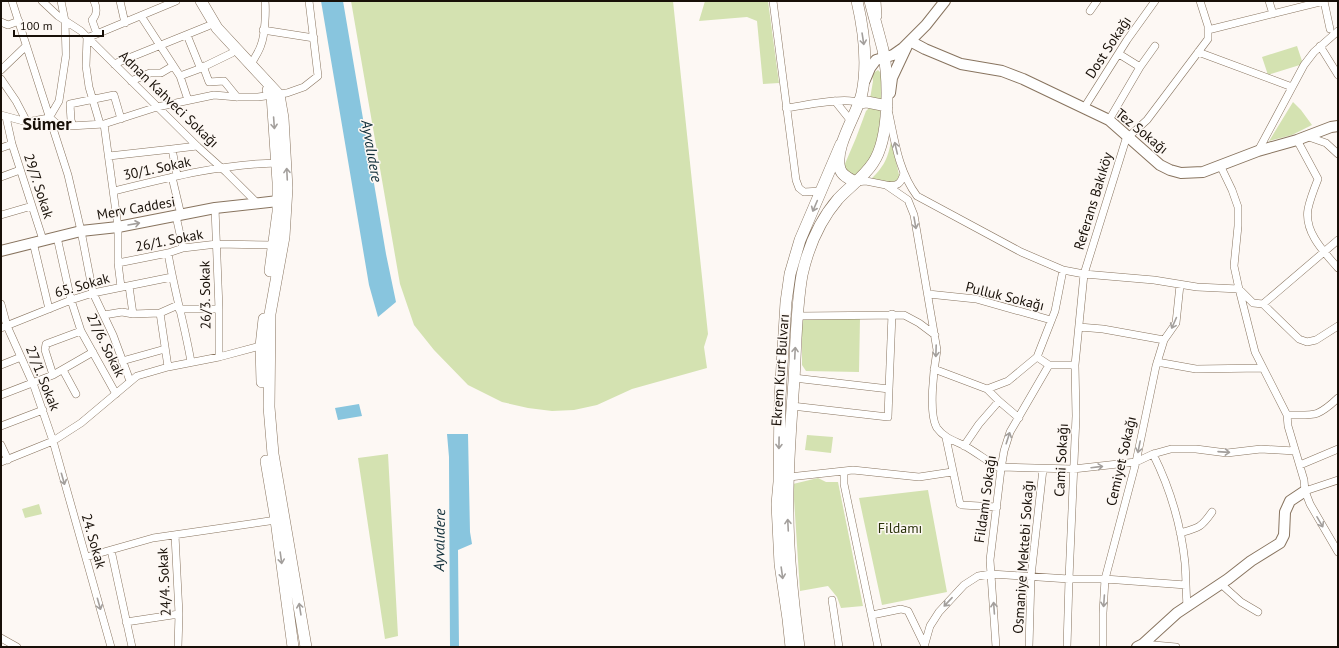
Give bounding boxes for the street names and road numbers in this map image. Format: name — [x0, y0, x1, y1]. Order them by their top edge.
street label: Dost Sokağı — [1081, 12, 1135, 82]
street label: Adnan Kahveci Sokağı — [115, 47, 223, 151]
street label: Tez Sokağı — [1112, 104, 1172, 158]
street label: Referans Bakıköy — [1070, 150, 1117, 252]
street label: 29/7. Sokak — [20, 151, 58, 221]
street label: 30/1. Sokak — [121, 152, 193, 184]
street label: Merv Caddesi — [95, 192, 177, 224]
street label: 26/1. Sokak — [134, 225, 205, 255]
street label: 26/3. Sokak — [195, 260, 215, 330]
street label: 65. Sokak — [53, 269, 112, 301]
street label: Pulluk Sokağı — [964, 278, 1046, 314]
street label: 27/6. Sokak — [83, 310, 129, 380]
street label: Ekrem Kurt Bulvarı — [767, 313, 793, 427]
street label: 27/1. Sokak — [22, 343, 64, 414]
street label: Cemiyet Sokağı — [1102, 414, 1140, 508]
street label: Cami Sokağı — [1050, 423, 1072, 497]
street label: Fildamı Sokağı — [970, 454, 1000, 544]
street label: Osmaniye Mektebi Sokağı — [1009, 480, 1037, 634]
street label: 24. Sokak — [78, 512, 110, 571]
street label: 24/4. Sokak — [153, 547, 175, 617]

